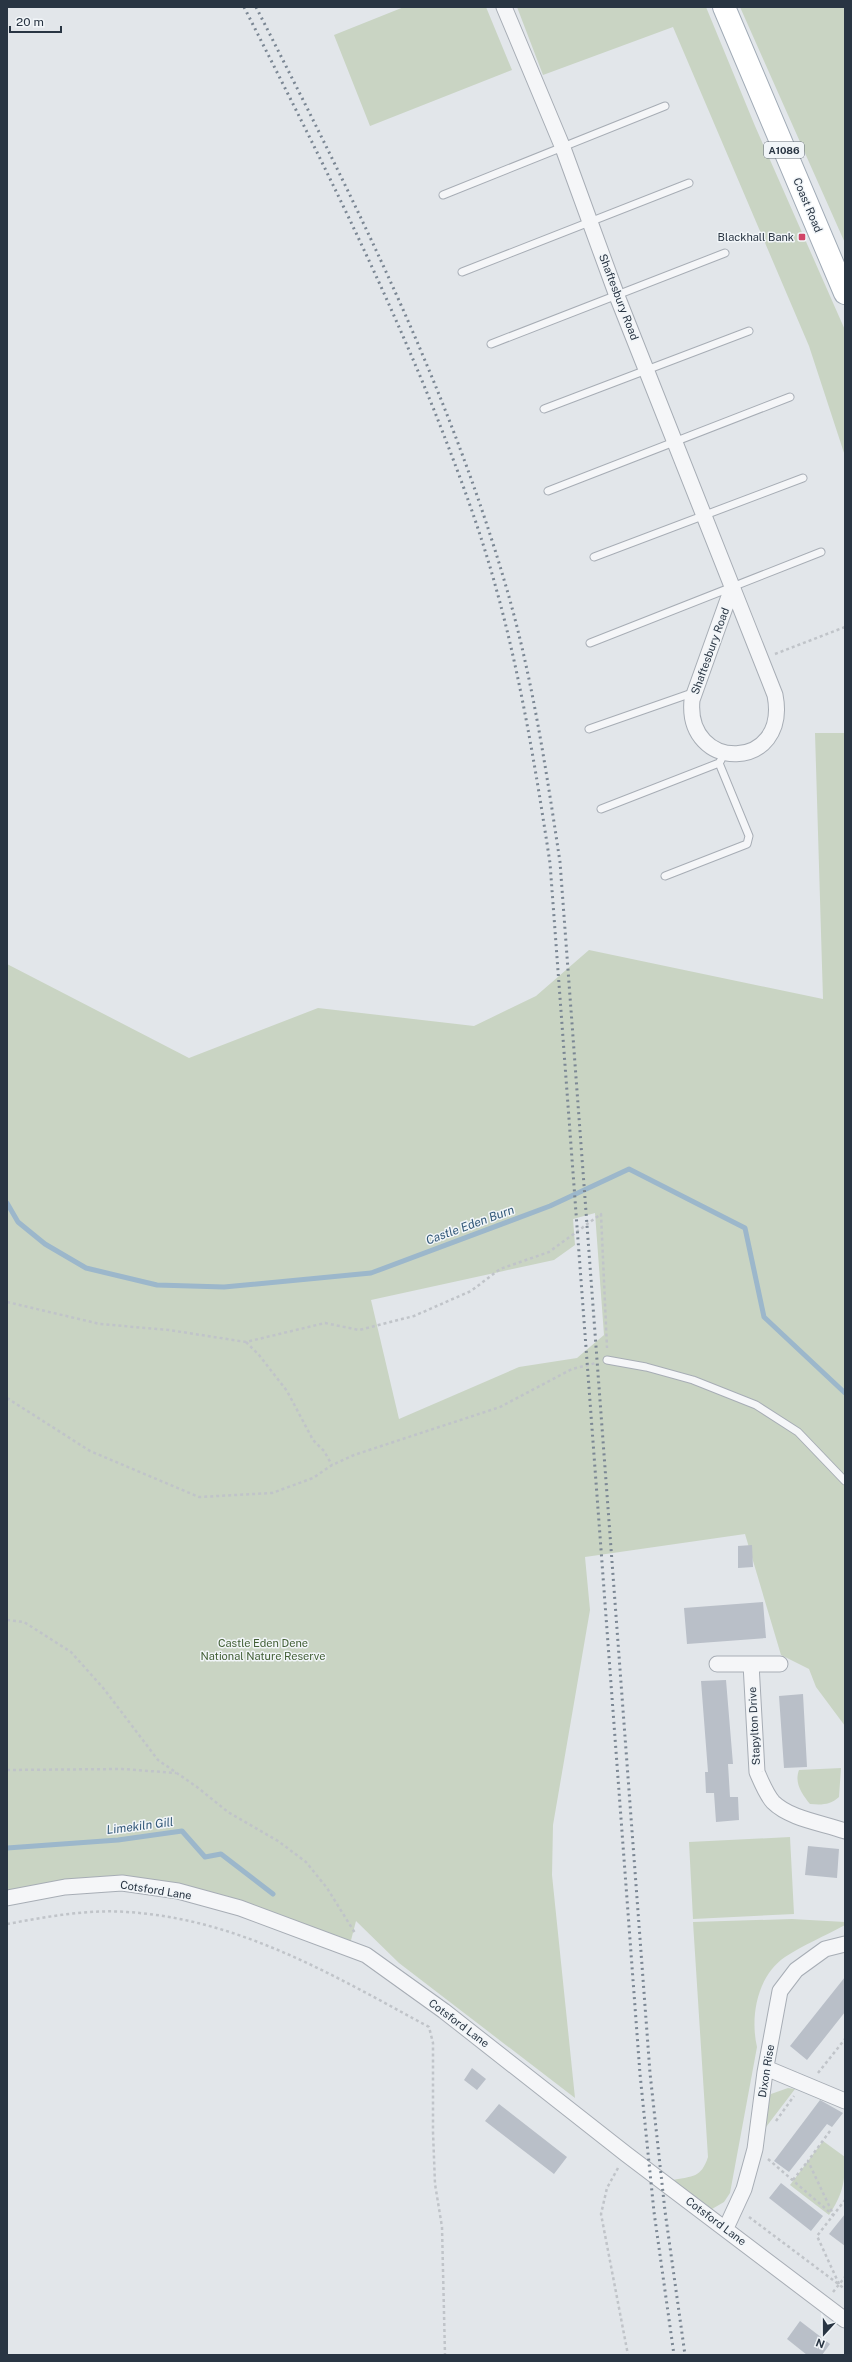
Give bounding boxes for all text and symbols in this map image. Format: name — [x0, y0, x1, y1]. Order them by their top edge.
scale bar — [10, 8, 61, 34]
text: 20 m — [16, 15, 44, 29]
road number: A1086 — [764, 142, 804, 158]
street label: Coast Road — [791, 176, 825, 234]
place label: Blackhall Bank — [718, 231, 794, 243]
marker: Blackhall Bank — [797, 232, 807, 242]
street label: Shaftesbury Road — [597, 252, 641, 342]
street label: Shaftesbury Road — [689, 606, 731, 696]
water label: Castle Eden Burn — [424, 1202, 516, 1247]
park label: Castle Eden Dene National Nature Reserve — [201, 1637, 325, 1662]
street label: Stapylton Drive — [746, 1687, 762, 1765]
water label: Limekiln Gill — [106, 1815, 174, 1837]
street label: Cotsford Lane — [119, 1878, 193, 1902]
street label: Cotsford Lane — [427, 1997, 491, 2049]
street label: Dixon Rise — [756, 2044, 776, 2098]
street label: Cotsford Lane — [684, 2195, 748, 2247]
north arrow — [804, 2314, 844, 2354]
text: N — [814, 2336, 827, 2350]

